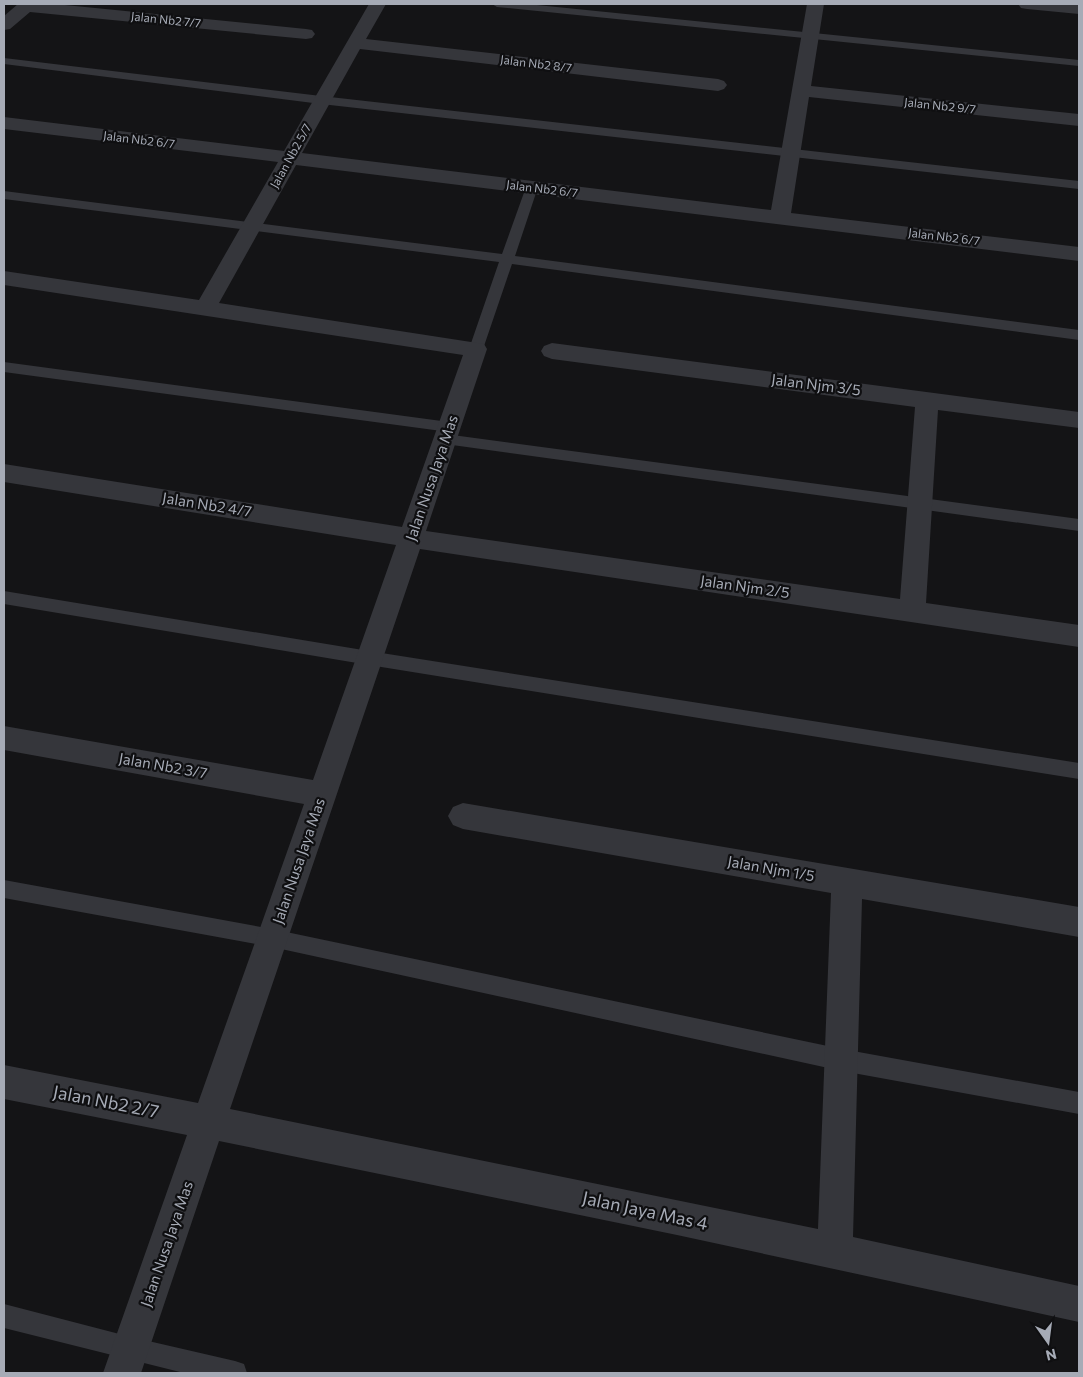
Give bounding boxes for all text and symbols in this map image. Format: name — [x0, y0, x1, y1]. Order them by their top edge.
street label: Jalan Nb2 7/7 — [130, 8, 202, 31]
street label: Jalan Nb2 8/7 — [499, 52, 573, 75]
street label: Jalan Nb2 9/7 — [903, 94, 977, 117]
street label: Jalan Nb2 5/7 — [267, 121, 315, 191]
street label: Jalan Nb2 6/7 — [102, 128, 176, 151]
street label: Jalan Nb2 6/7 — [505, 177, 579, 200]
street label: Jalan Nb2 6/7 — [907, 225, 981, 248]
street label: Jalan Njm 3/5 — [770, 370, 862, 398]
street label: Jalan Nusa Jaya Mas — [401, 412, 461, 543]
street label: Jalan Nb2 4/7 — [161, 488, 253, 520]
street label: Jalan Njm 2/5 — [699, 571, 791, 601]
street label: Jalan Nb2 3/7 — [118, 748, 209, 782]
street label: Jalan Nusa Jaya Mas — [268, 795, 328, 926]
street label: Jalan Njm 1/5 — [726, 851, 816, 885]
street label: Jalan Nb2 2/7 — [51, 1080, 161, 1122]
street label: Jalan Nusa Jaya Mas — [136, 1178, 196, 1309]
street label: Jalan Jaya Mas 4 — [580, 1186, 710, 1234]
north arrow — [1023, 1317, 1073, 1367]
text: N — [1044, 1346, 1058, 1365]

